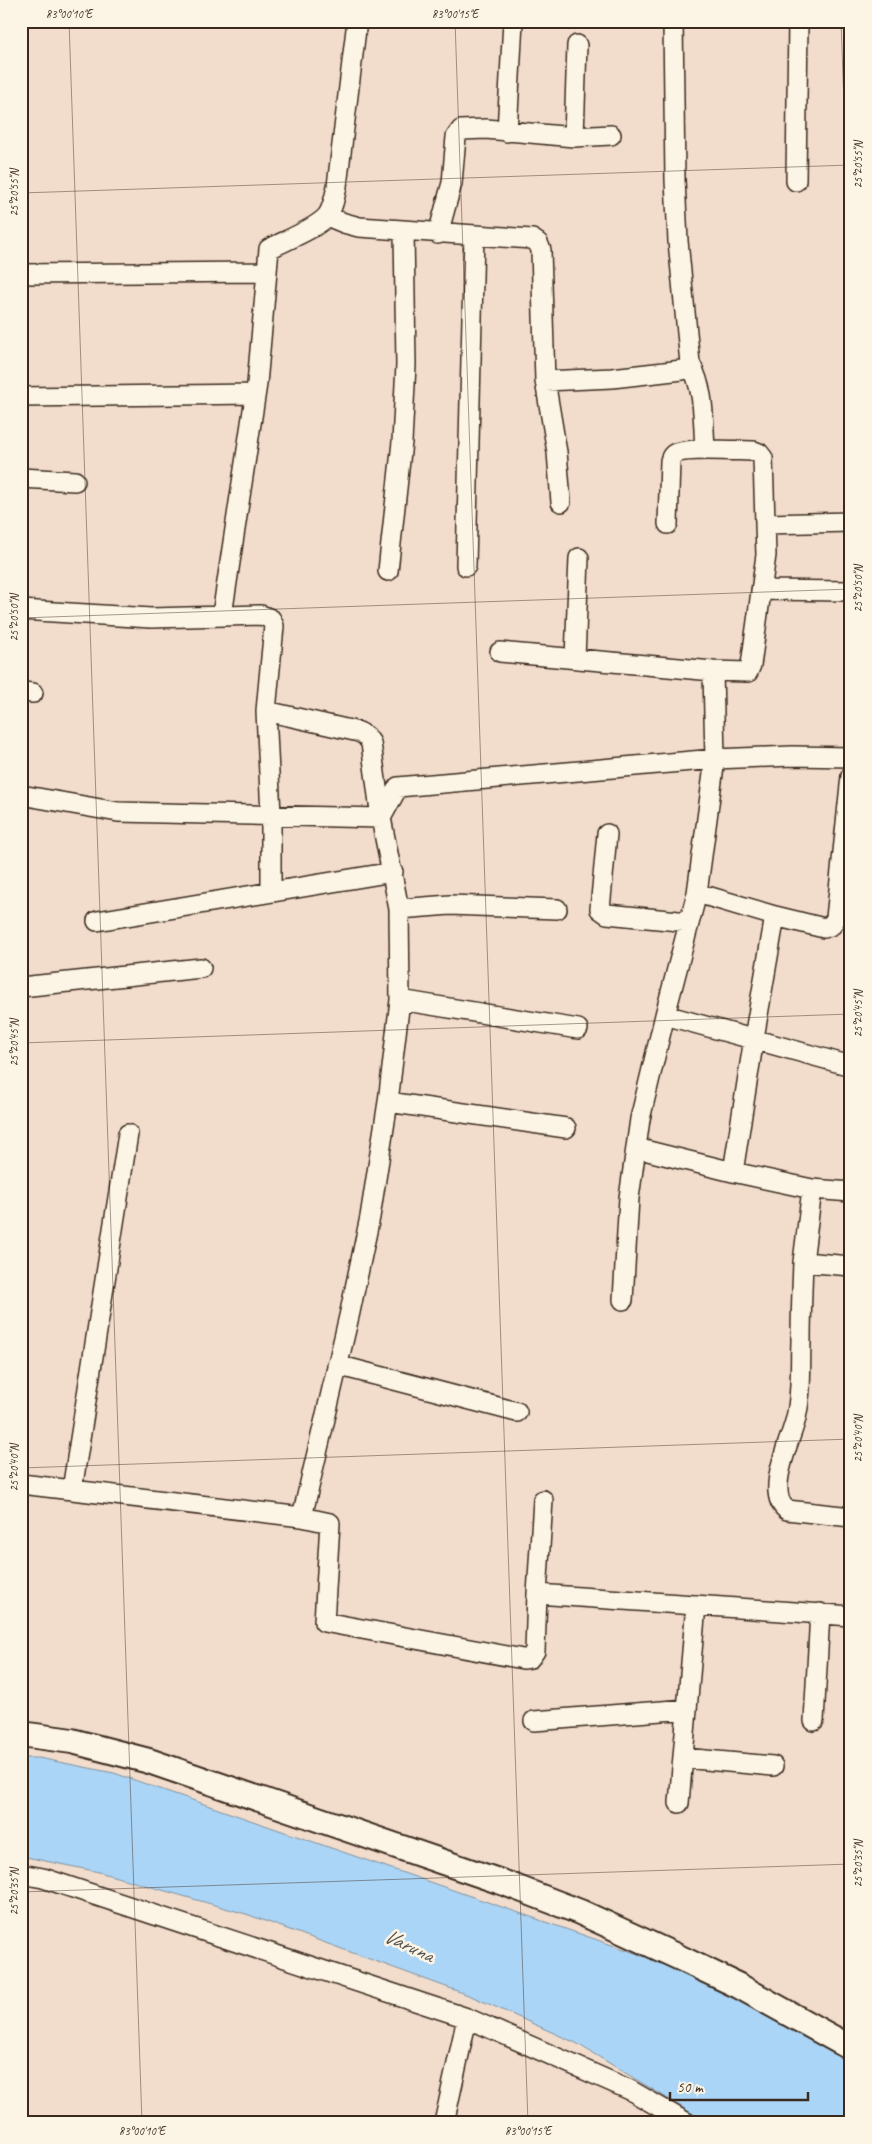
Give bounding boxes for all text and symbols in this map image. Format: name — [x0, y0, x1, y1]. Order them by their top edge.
text: 83°00'10"E — [46, 6, 94, 22]
text: 83°00'15"E — [432, 6, 480, 22]
text: 25°20'55"N — [850, 140, 866, 189]
text: 25°20'55"N — [6, 168, 22, 217]
text: 25°20'50"N — [850, 564, 866, 613]
text: 25°20'50"N — [6, 593, 22, 642]
text: 25°20'45"N — [850, 989, 866, 1038]
text: 25°20'45"N — [6, 1018, 22, 1067]
text: 25°20'40"N — [850, 1414, 866, 1463]
text: 25°20'40"N — [6, 1443, 22, 1492]
text: 25°20'35"N — [850, 1839, 866, 1888]
text: 25°20'35"N — [6, 1867, 22, 1916]
water label: Varuna — [380, 1922, 440, 1969]
scale bar — [670, 2069, 807, 2101]
text: 50 m — [677, 2078, 704, 2097]
text: 83°00'10"E — [119, 2123, 167, 2139]
text: 83°00'15"E — [505, 2123, 553, 2139]

